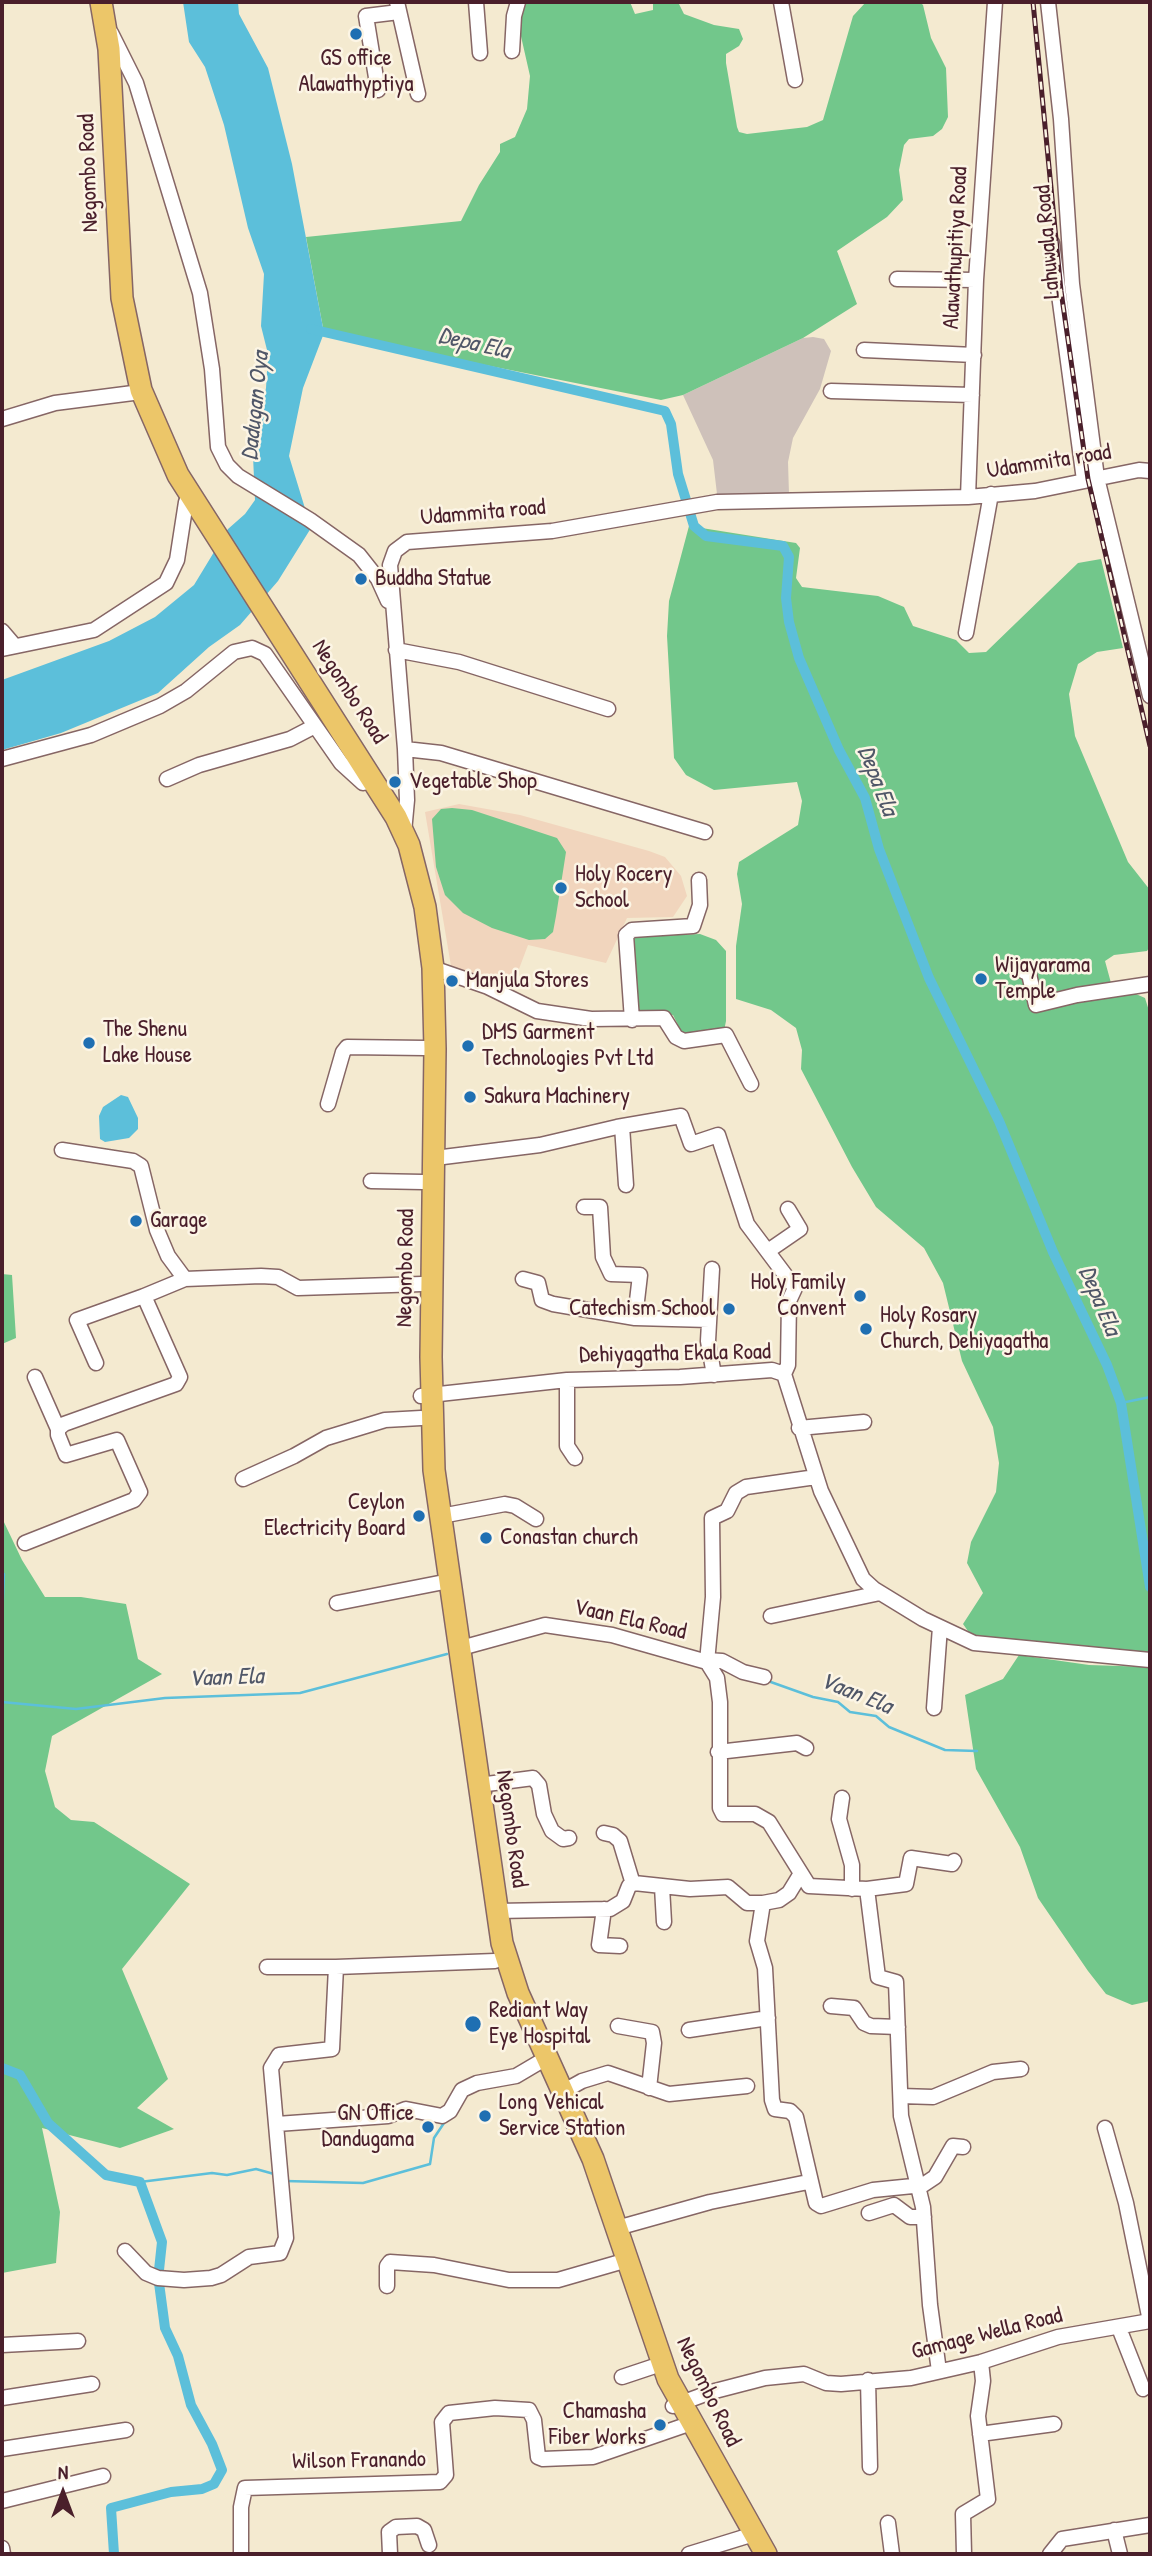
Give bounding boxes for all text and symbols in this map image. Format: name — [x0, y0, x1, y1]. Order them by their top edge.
marker: GS office Alawathyptiya — [348, 26, 364, 42]
place label: GS office Alawathyptiya — [299, 45, 413, 99]
street label: Negombo Road — [73, 113, 105, 233]
street label: Alawathupitiya Road — [938, 166, 974, 330]
street label: Lahuwala Road — [1029, 184, 1067, 300]
water label: Depa Ela — [435, 322, 513, 366]
water label: Dadugan Oya — [236, 350, 276, 462]
street label: Udammita road — [985, 439, 1113, 485]
street label: Udammita road — [419, 494, 547, 532]
place label: Buddha Statue — [375, 565, 492, 593]
marker: Buddha Statue — [353, 571, 369, 587]
street label: Negombo Road — [305, 635, 393, 749]
water label: Depa Ela — [851, 742, 903, 820]
place label: Vegetable Shop — [409, 768, 537, 796]
marker: Vegetable Shop — [387, 774, 403, 790]
place label: Holy Rocery School — [575, 861, 673, 915]
marker: Holy Rocery School — [553, 880, 569, 896]
place label: Wijayarama Temple — [995, 952, 1090, 1006]
place label: Manjula Stores — [466, 967, 589, 995]
marker: Wijayarama Temple — [973, 971, 989, 987]
marker: Manjula Stores — [444, 973, 460, 989]
place label: The Shenu Lake House — [103, 1016, 192, 1070]
place label: DMS Garment Technologies Pvt Ltd — [482, 1019, 653, 1073]
marker: The Shenu Lake House — [81, 1035, 97, 1051]
marker: DMS Garment Technologies Pvt Ltd — [460, 1038, 476, 1054]
place label: Sakura Machinery — [484, 1083, 630, 1111]
marker: Sakura Machinery — [462, 1089, 478, 1105]
place label: Garage — [150, 1207, 207, 1235]
street label: Negombo Road — [391, 1209, 421, 1327]
marker: Garage — [128, 1213, 144, 1229]
water label: Depa Ela — [1072, 1262, 1126, 1340]
place label: Holy Family Convent — [751, 1269, 846, 1323]
marker: Holy Family Convent — [852, 1288, 868, 1304]
place label: Catechism School — [569, 1295, 715, 1323]
marker: Catechism School — [721, 1301, 737, 1317]
place label: Holy Rosary Church, Dehiyagatha — [880, 1302, 1048, 1356]
marker: Holy Rosary Church, Dehiyagatha — [858, 1321, 874, 1337]
street label: Dehiyagatha Ekala Road — [579, 1339, 771, 1369]
place label: Ceylon Electricity Board — [264, 1489, 405, 1543]
marker: Ceylon Electricity Board — [411, 1508, 427, 1524]
place label: Conastan church — [500, 1524, 638, 1552]
marker: Conastan church — [478, 1530, 494, 1546]
street label: Vaan Ela Road — [571, 1594, 689, 1646]
water label: Vaan Ela — [188, 1662, 264, 1694]
water label: Vaan Ela — [816, 1667, 896, 1721]
street label: Negombo Road — [489, 1769, 533, 1889]
place label: Rediant Way Eye Hospital — [489, 1997, 590, 2051]
marker: Rediant Way Eye Hospital — [463, 2014, 483, 2034]
place label: Long Vehical Service Station — [499, 2089, 625, 2143]
place label: GN Office Dandugama — [322, 2100, 414, 2154]
marker: Long Vehical Service Station — [477, 2108, 493, 2124]
marker: GN Office Dandugama — [420, 2119, 436, 2135]
street label: Gamage Wella Road — [909, 2302, 1065, 2366]
street label: Negombo Road — [670, 2333, 746, 2451]
place label: Chamasha Fiber Works — [549, 2398, 646, 2452]
marker: Chamasha Fiber Works — [652, 2417, 668, 2433]
street label: Wilson Franando — [292, 2446, 426, 2476]
north arrow — [28, 2458, 98, 2528]
text: N — [58, 2459, 68, 2485]

